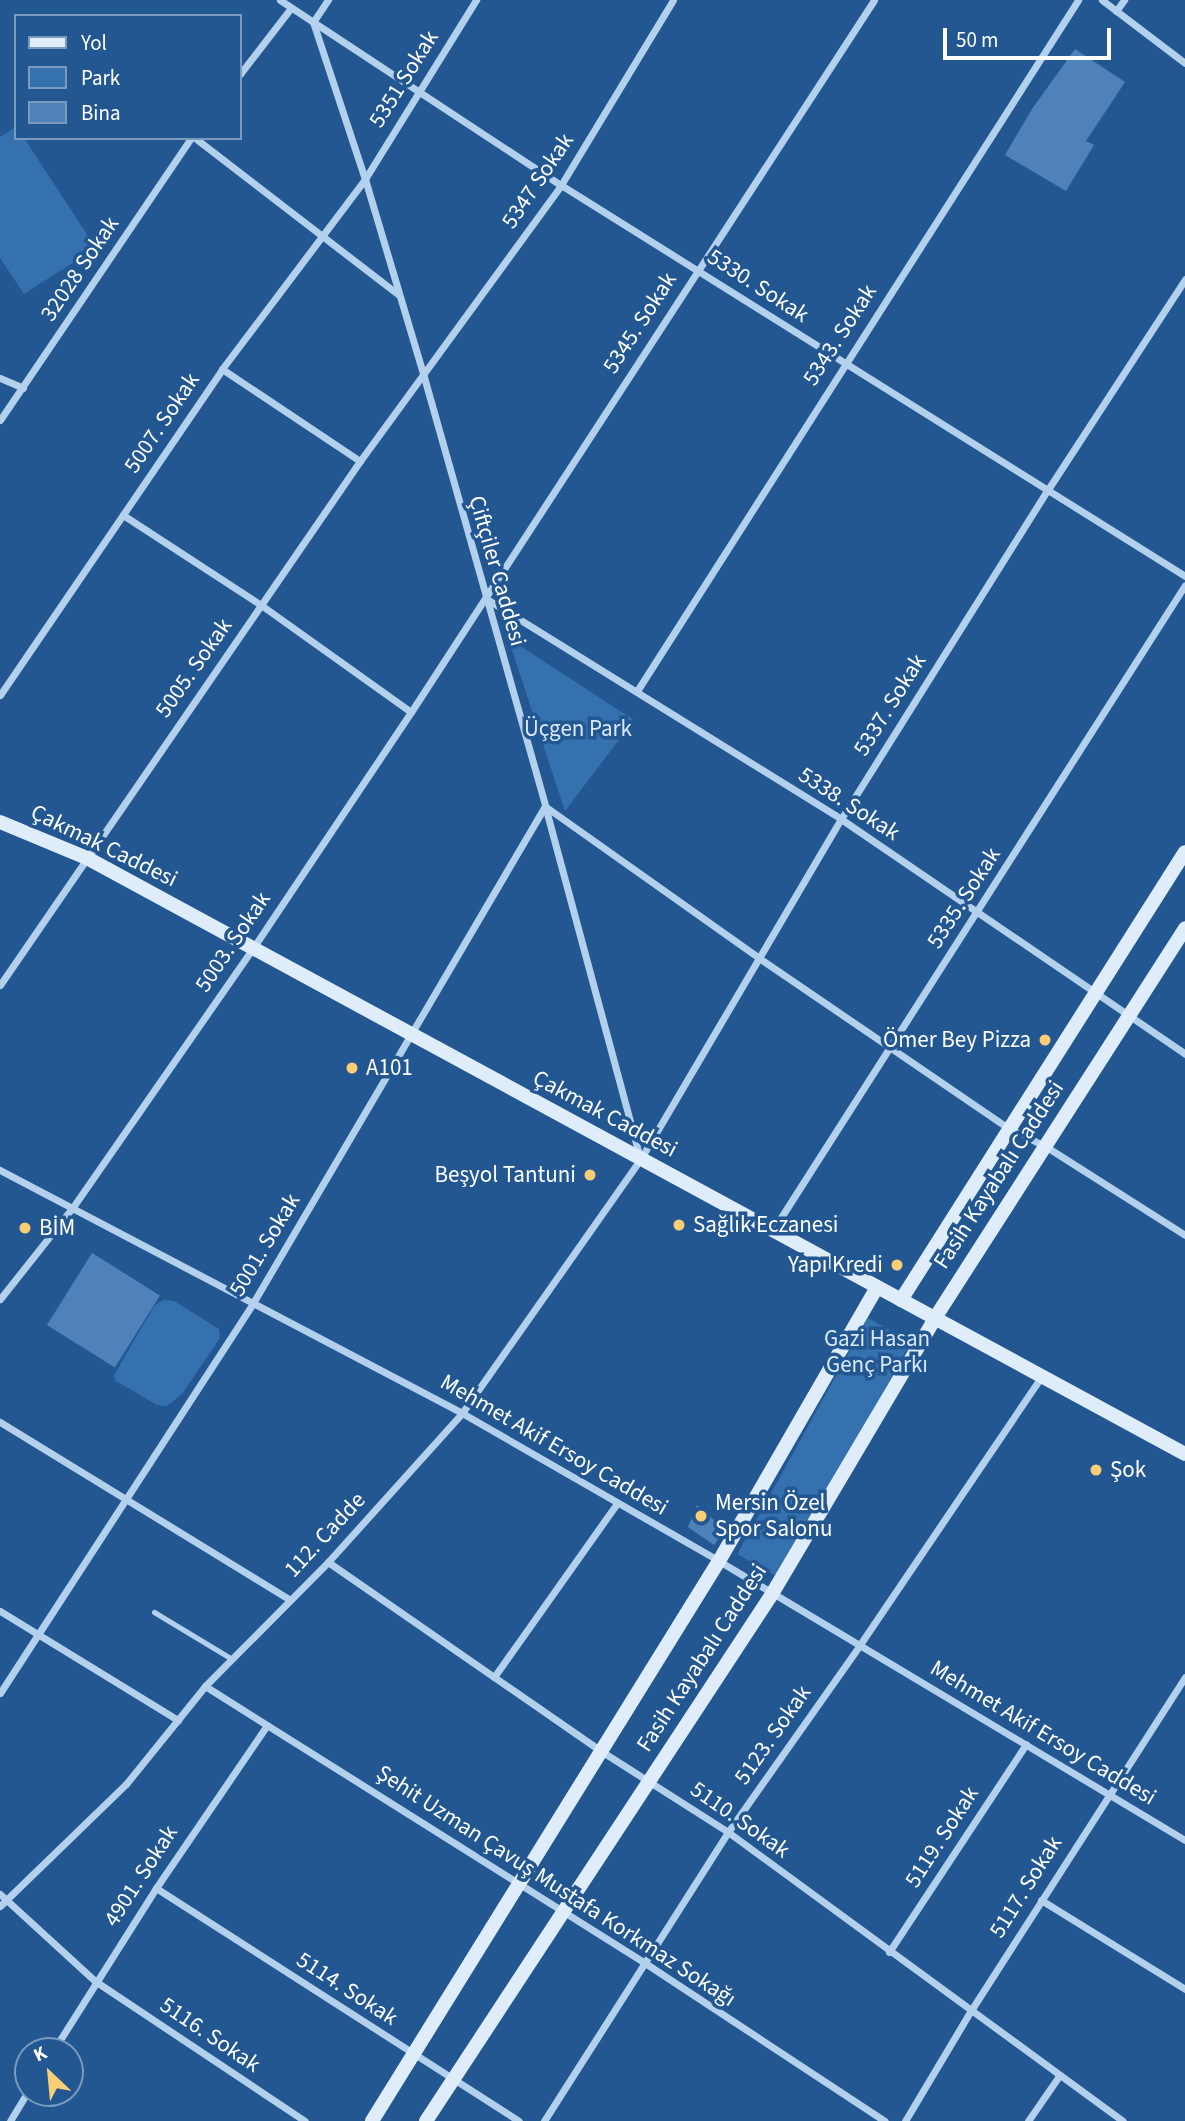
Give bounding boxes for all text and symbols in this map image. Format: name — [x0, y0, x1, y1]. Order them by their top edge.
legend — [14, 14, 242, 140]
scale bar — [947, 14, 1115, 58]
street label: 5351 Sokak — [363, 25, 445, 133]
text: 50 m — [956, 25, 998, 55]
text: Yol — [81, 28, 107, 58]
text: Park — [81, 63, 120, 93]
text: Bina — [81, 98, 121, 128]
street label: 5347 Sokak — [496, 128, 580, 234]
street label: 32028 Sokak — [35, 211, 125, 327]
street label: 5330. Sokak — [702, 243, 814, 329]
street label: 5345. Sokak — [597, 267, 683, 379]
street label: 5343. Sokak — [797, 279, 883, 391]
street label: 5007. Sokak — [118, 368, 206, 478]
street label: Çiftçiler Caddesi — [462, 493, 532, 649]
street label: 5005. Sokak — [150, 613, 238, 723]
street label: 5337. Sokak — [848, 649, 932, 761]
park label: Üçgen Park — [524, 715, 632, 743]
street label: 5338. Sokak — [793, 761, 905, 847]
street label: Çakmak Caddesi — [26, 799, 182, 893]
street label: 5335. Sokak — [921, 842, 1007, 954]
street label: 5003. Sokak — [189, 887, 277, 997]
place label: Ömer Bey Pizza — [883, 1026, 1031, 1054]
marker: Ömer Bey Pizza — [1037, 1032, 1053, 1048]
place label: A101 — [366, 1054, 413, 1082]
marker: A101 — [344, 1060, 360, 1076]
street label: Çakmak Caddesi — [528, 1064, 682, 1164]
street label: Fasih Kayabalı Caddesi — [928, 1076, 1070, 1274]
place label: Beşyol Tantuni — [434, 1161, 576, 1189]
marker: Beşyol Tantuni — [582, 1167, 598, 1183]
street label: 5001. Sokak — [224, 1189, 306, 1301]
place label: Sağlık Eczanesi — [693, 1211, 839, 1239]
place label: BİM — [39, 1214, 75, 1242]
marker: Sağlık Eczanesi — [671, 1217, 687, 1233]
marker: BİM — [17, 1220, 33, 1236]
place label: Yapı Kredi — [788, 1251, 883, 1279]
marker: Yapı Kredi — [889, 1257, 905, 1273]
park label: Gazi Hasan Genç Parkı — [824, 1325, 930, 1379]
street label: Mehmet Akif Ersoy Caddesi — [435, 1368, 673, 1522]
place label: Şok — [1110, 1456, 1146, 1484]
marker: Şok — [1088, 1462, 1104, 1478]
street label: 112. Cadde — [279, 1487, 371, 1583]
place label: Mersin Özel Spor Salonu — [715, 1489, 832, 1543]
marker: Mersin Özel Spor Salonu — [693, 1508, 709, 1524]
street label: Fasih Kayabalı Caddesi — [631, 1559, 773, 1757]
street label: Mehmet Akif Ersoy Caddesi — [925, 1655, 1161, 1811]
street label: 5123. Sokak — [729, 1680, 817, 1790]
street label: Şehit Uzman Çavuş Mustafa Korkmaz Sokağı — [371, 1759, 741, 2013]
street label: 5110. Sokak — [685, 1776, 795, 1864]
street label: 5119. Sokak — [899, 1781, 985, 1893]
street label: 4901. Sokak — [98, 1820, 184, 1932]
street label: 5117. Sokak — [984, 1831, 1068, 1943]
street label: 5114. Sokak — [291, 1946, 403, 2032]
street label: 5116. Sokak — [155, 1991, 265, 2079]
north arrow — [14, 2037, 84, 2107]
text: K — [29, 2040, 52, 2069]

